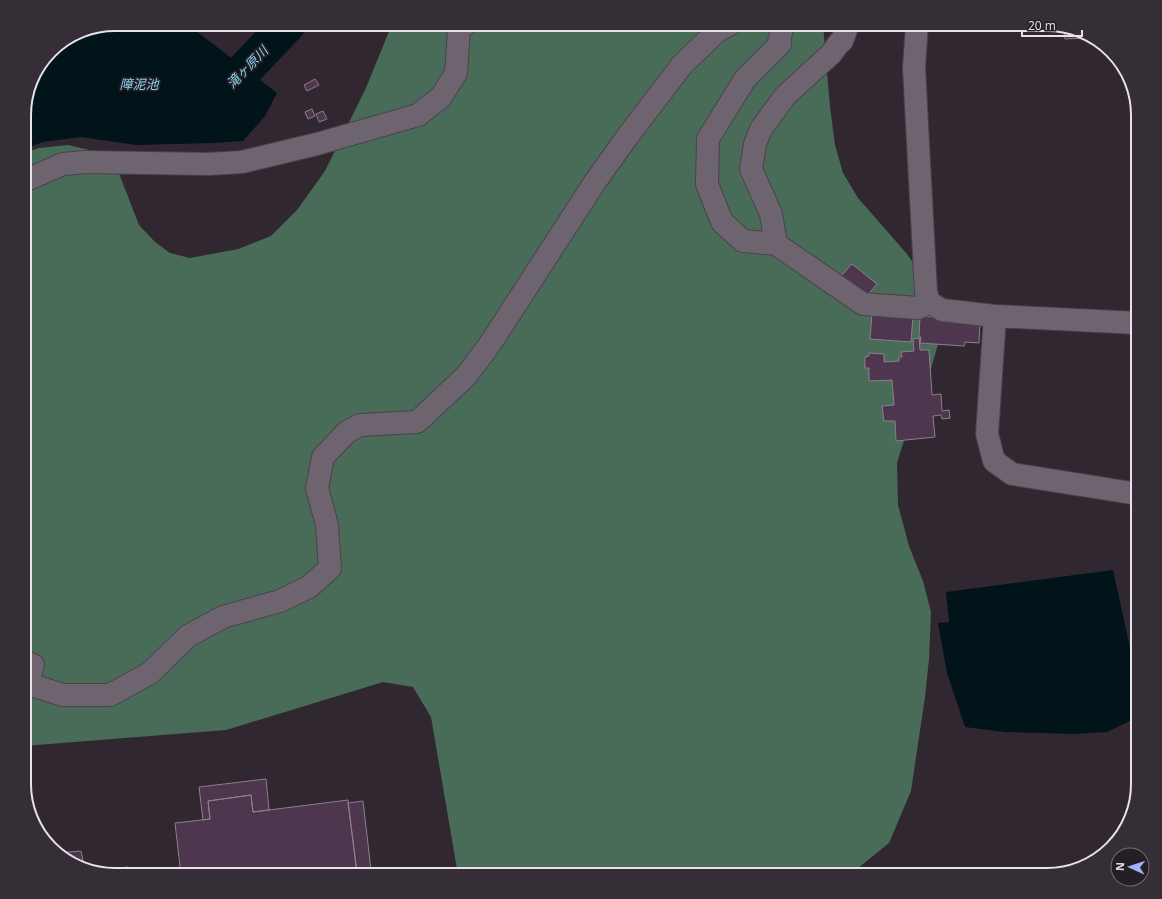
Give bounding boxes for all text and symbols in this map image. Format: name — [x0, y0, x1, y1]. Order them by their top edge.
scale bar — [1022, 12, 1082, 38]
text: 20 m — [1028, 17, 1056, 34]
water label: 滝ヶ原川 — [222, 41, 273, 92]
water label: 障泥池 — [119, 75, 160, 93]
north arrow — [1110, 847, 1150, 887]
text: N — [1112, 862, 1127, 871]

